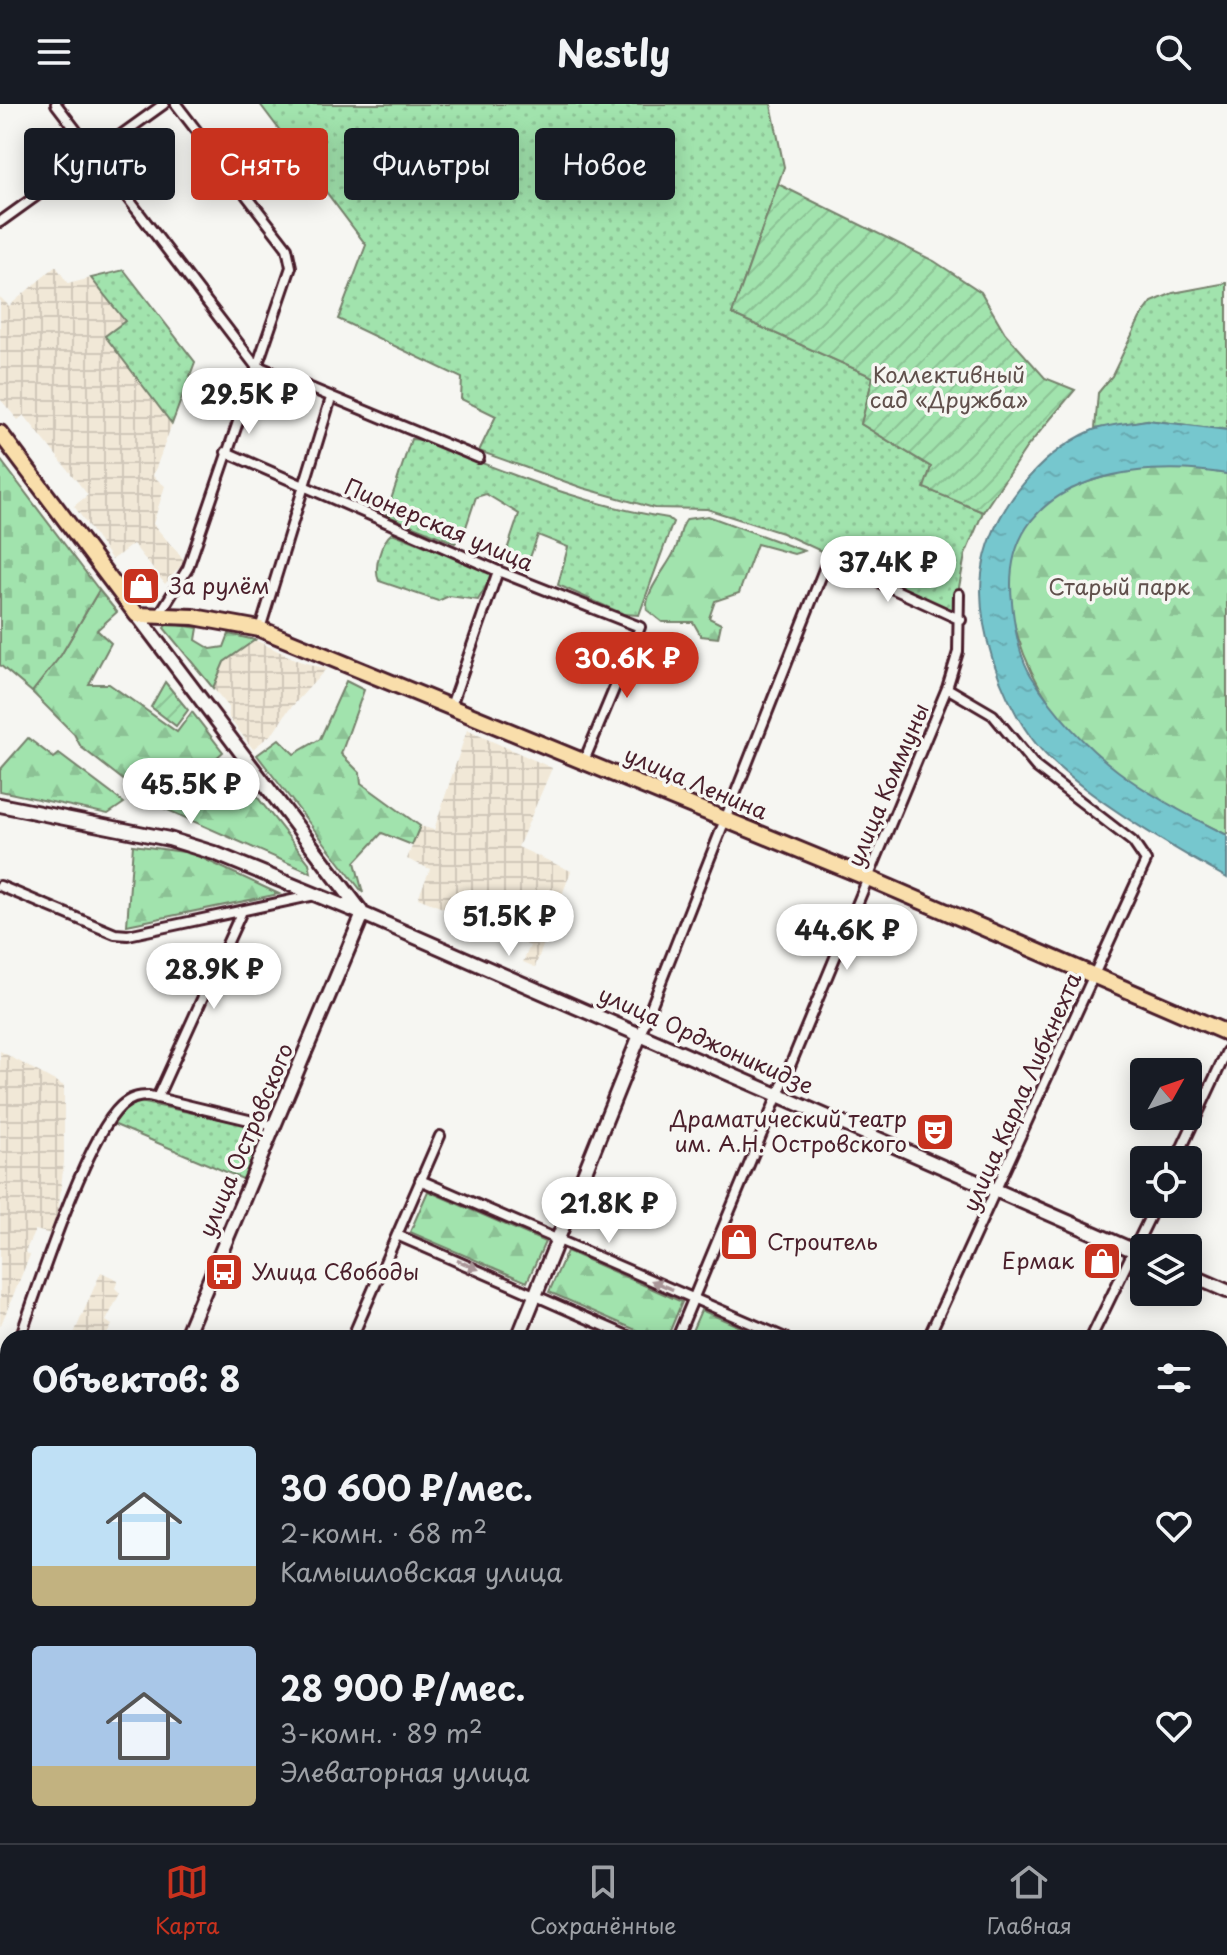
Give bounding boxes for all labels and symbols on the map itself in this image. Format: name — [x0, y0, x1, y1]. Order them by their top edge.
park label: Коллективный сад «Дружба» — [870, 357, 1028, 415]
pin: 29.5K ₽ — [175, 368, 323, 436]
street label: Пионерская улица — [340, 469, 539, 578]
pin: 37.4K ₽ — [814, 536, 962, 604]
shop icon: За рулём — [120, 565, 162, 607]
place label: За рулём — [168, 568, 270, 601]
park label: Старый парк — [1048, 569, 1191, 602]
pin: 30.6K ₽ — [553, 632, 701, 700]
street label: улица Коммуны — [837, 697, 936, 871]
street label: улица Ленина — [620, 737, 773, 827]
pin: 45.5K ₽ — [117, 758, 265, 826]
pin: 51.5K ₽ — [435, 890, 583, 958]
pin: 44.6K ₽ — [773, 904, 921, 972]
pin: 28.9K ₽ — [140, 943, 288, 1011]
street label: улица Карла Либкнехта — [953, 966, 1088, 1216]
street label: улица Орджоникидзе — [594, 976, 819, 1101]
street label: улица Островского — [189, 1037, 300, 1241]
north arrow — [1130, 1058, 1202, 1130]
place label: Драматический театр им. А.Н. Островского — [669, 1101, 907, 1159]
theatre icon: Драматический театр им. А.Н. Островского — [914, 1111, 956, 1153]
pin: 21.8K ₽ — [535, 1177, 683, 1245]
shop icon: Строитель — [718, 1221, 760, 1263]
place label: Строитель — [767, 1224, 878, 1257]
shop icon: Ермак — [1081, 1240, 1123, 1282]
place label: Ермак — [1002, 1243, 1075, 1276]
bus stop icon: Улица Свободы — [203, 1251, 245, 1293]
place label: Улица Свободы — [252, 1254, 419, 1287]
one-way arrow — [457, 1259, 480, 1272]
one-way arrow — [650, 1278, 674, 1291]

